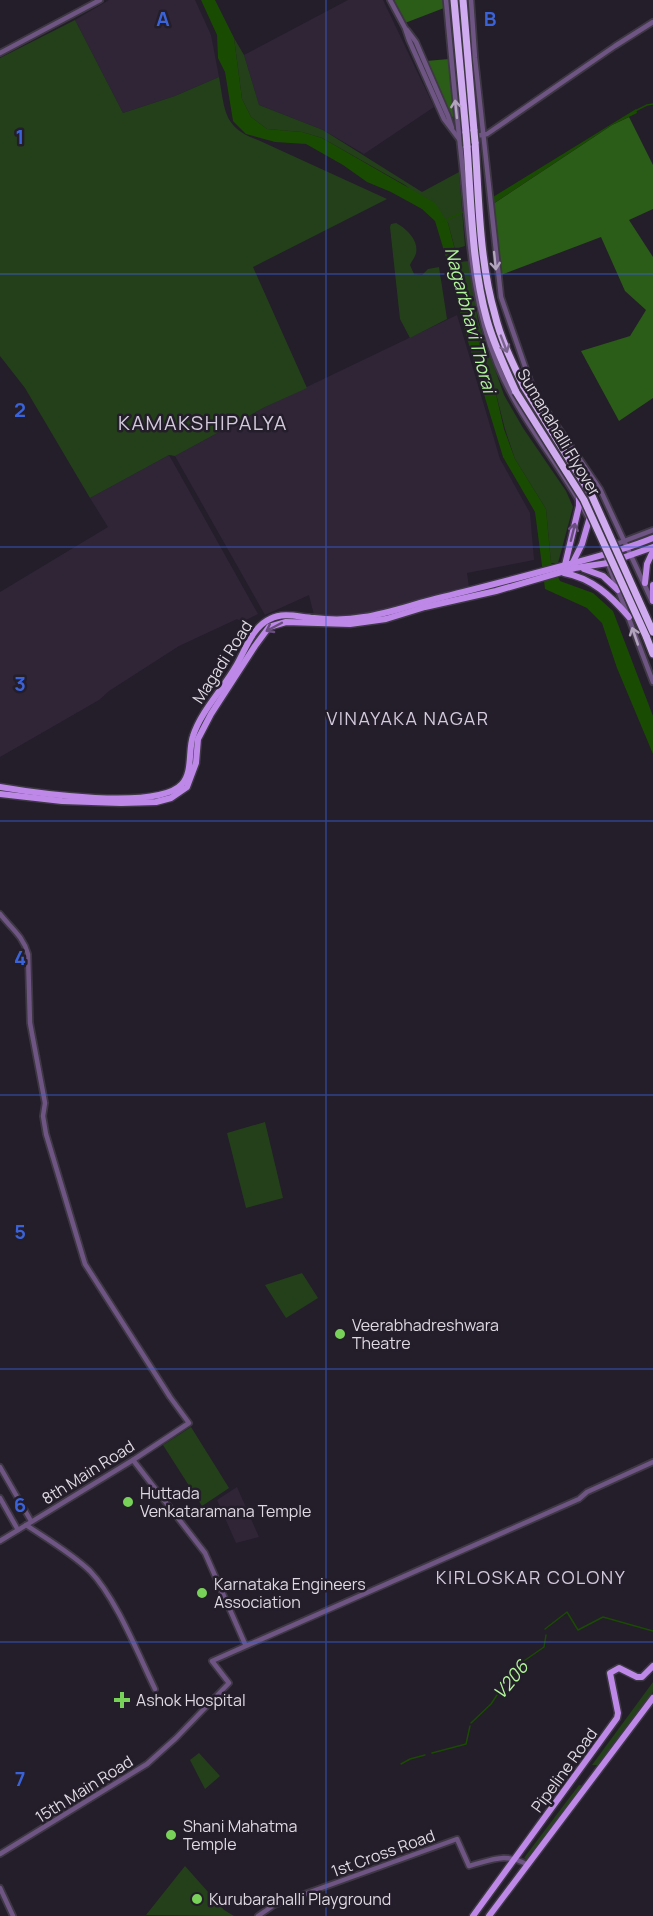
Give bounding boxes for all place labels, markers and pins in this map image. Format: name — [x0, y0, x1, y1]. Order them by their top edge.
place label: Veerabhadreshwara Theatre — [352, 1314, 499, 1354]
marker: Veerabhadreshwara Theatre — [333, 1327, 347, 1341]
place label: Huttada Venkataramana Temple — [140, 1482, 311, 1522]
marker: Huttada Venkataramana Temple — [121, 1495, 135, 1509]
place label: Karnataka Engineers Association — [214, 1573, 366, 1613]
marker: Karnataka Engineers Association — [195, 1586, 209, 1600]
place label: Ashok Hospital — [136, 1689, 246, 1711]
marker: Ashok Hospital — [113, 1691, 131, 1709]
place label: Shani Mahatma Temple — [183, 1815, 297, 1855]
marker: Shani Mahatma Temple — [164, 1828, 178, 1842]
place label: Kurubarahalli Playground — [209, 1888, 391, 1910]
marker: Kurubarahalli Playground — [190, 1892, 204, 1906]

